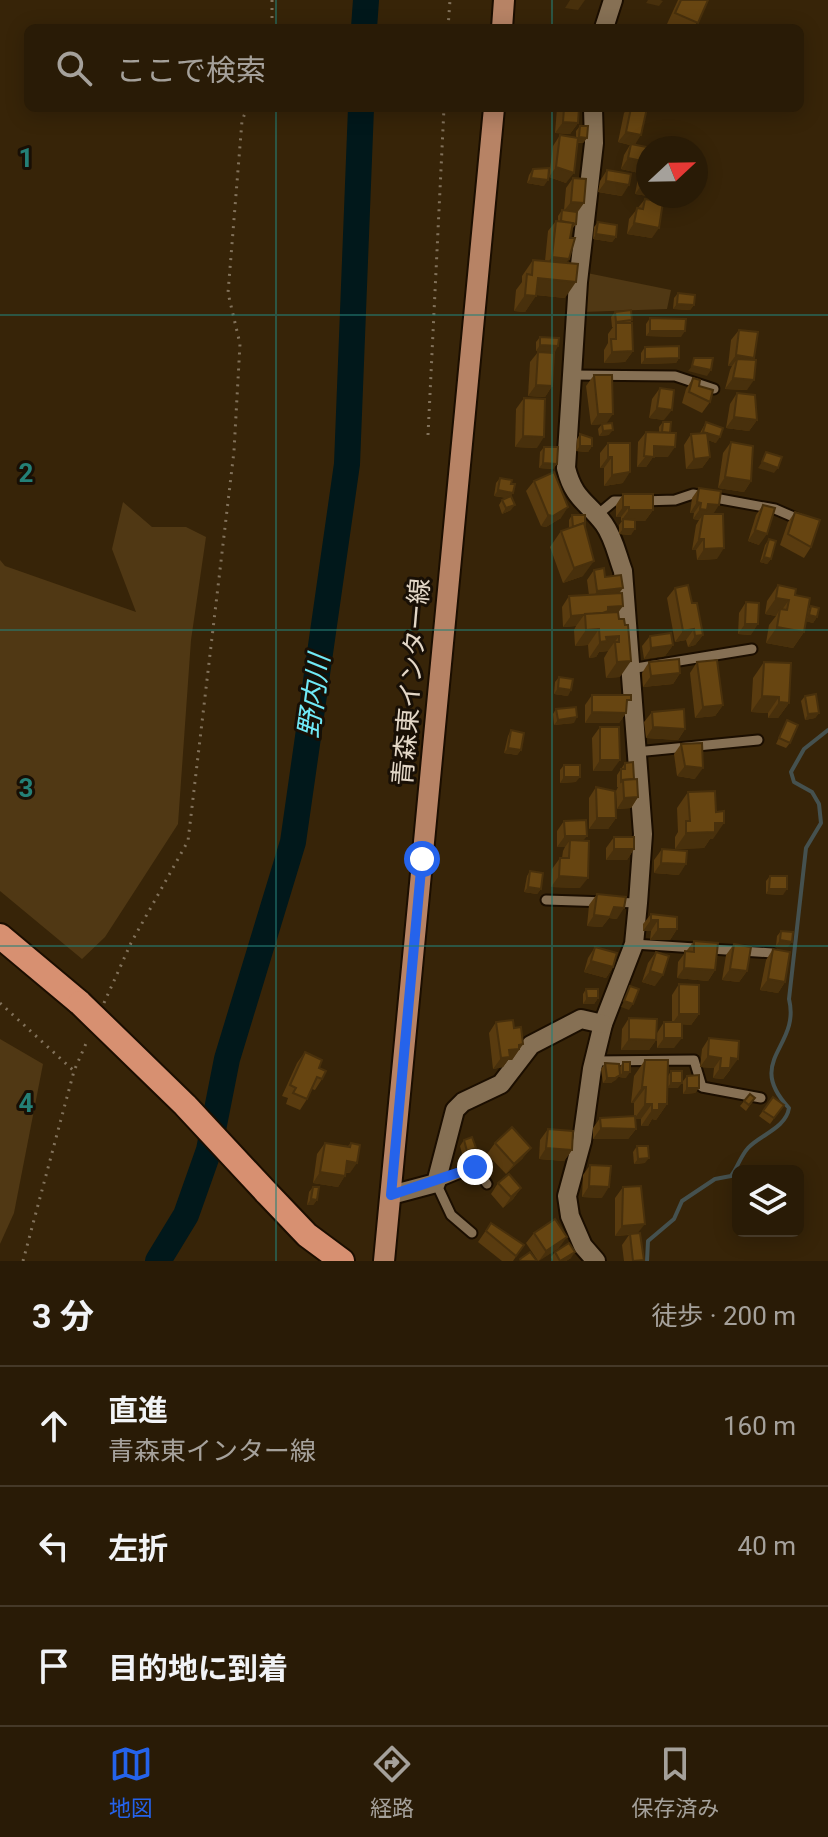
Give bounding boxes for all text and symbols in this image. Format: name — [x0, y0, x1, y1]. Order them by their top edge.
search box — [24, 24, 804, 112]
icon: search — [52, 46, 96, 90]
text: ここで検索 — [116, 53, 266, 88]
north arrow — [636, 136, 708, 208]
text: 1 — [19, 143, 33, 173]
text: 2 — [19, 458, 33, 488]
street label: 青森東インター線 — [387, 577, 435, 787]
water label: 野内川 — [292, 649, 337, 740]
text: 3 — [19, 773, 33, 803]
route start — [404, 841, 440, 877]
text: 4 — [19, 1088, 34, 1118]
route end — [457, 1149, 493, 1185]
map controls — [732, 1165, 804, 1237]
button: layers — [732, 1165, 804, 1237]
text: 3 分 — [32, 1296, 94, 1336]
text: 徒歩 · 200 m — [651, 1301, 796, 1331]
text: 直進 — [108, 1393, 168, 1428]
icon: ahead — [32, 1404, 76, 1448]
text: 160 m — [723, 1411, 796, 1441]
text: 青森東インター線 — [108, 1436, 316, 1466]
icon: left — [32, 1524, 76, 1568]
text: 左折 — [108, 1531, 168, 1566]
text: 40 m — [738, 1531, 796, 1561]
icon: arrive — [32, 1644, 76, 1688]
text: 目的地に到着 — [108, 1651, 288, 1686]
tab: 地図 — [109, 1742, 153, 1822]
tab: 経路 — [370, 1742, 414, 1822]
tab: 保存済み — [631, 1742, 719, 1822]

